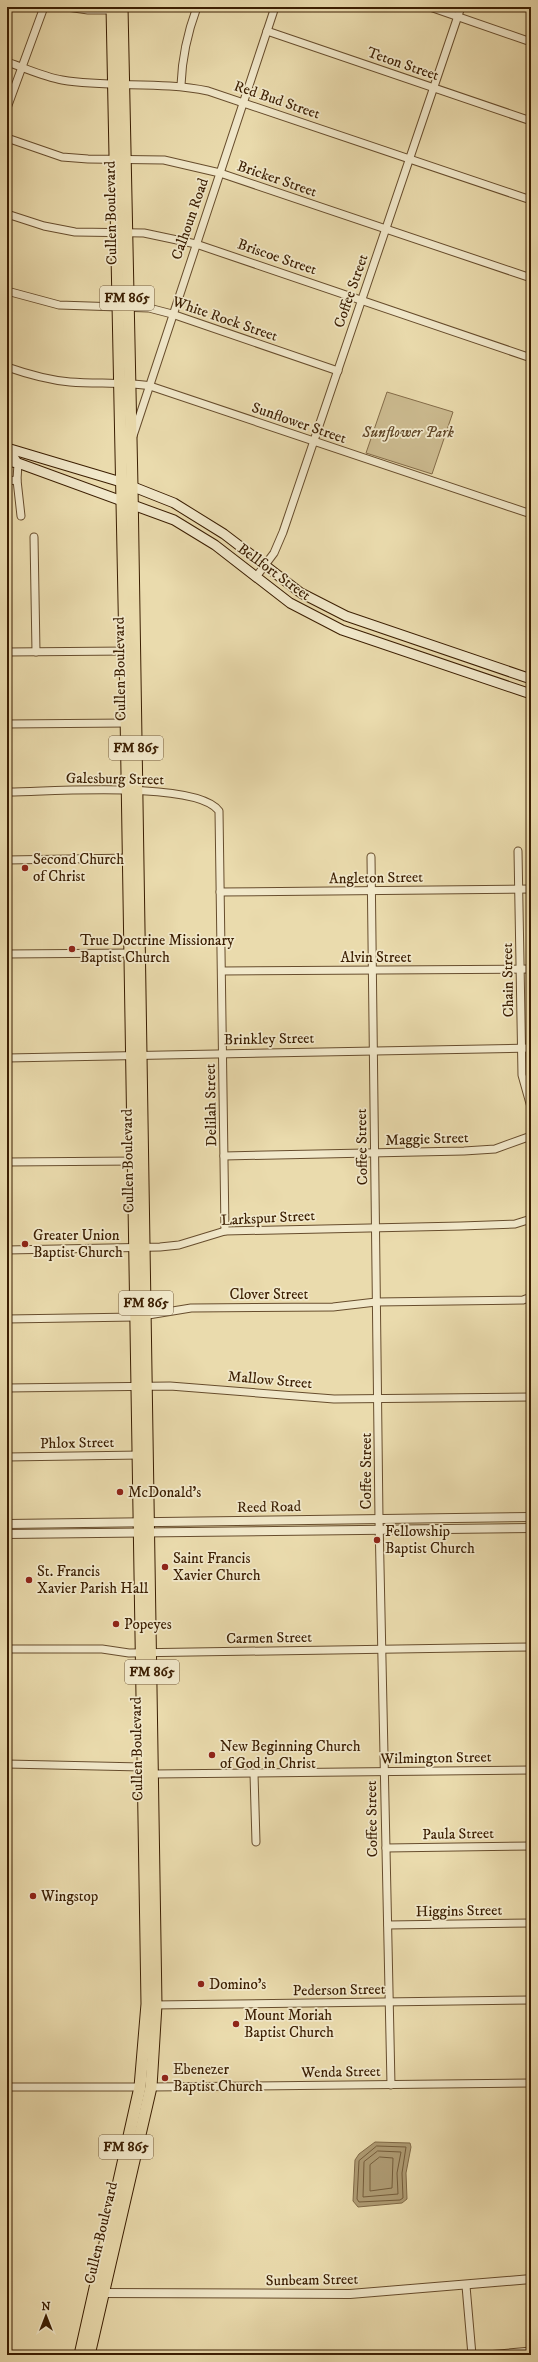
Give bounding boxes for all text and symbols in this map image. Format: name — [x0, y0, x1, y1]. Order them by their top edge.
street label: Teton Street — [365, 43, 442, 85]
street label: Red Bud Street — [231, 76, 323, 124]
street label: Bricker Street — [235, 156, 320, 202]
street label: Cullen Boulevard — [101, 160, 121, 265]
street label: Calhoun Road — [167, 175, 213, 262]
street label: Briscoe Street — [235, 235, 319, 279]
street label: Coffee Street — [330, 251, 373, 330]
road number: FM 865 — [100, 286, 154, 310]
street label: White Rock Street — [169, 292, 280, 346]
street label: Sunflower Street — [249, 398, 349, 448]
park label: Sunflower Park — [361, 423, 455, 442]
street label: Bellfort Street — [234, 539, 314, 605]
street label: Cullen Boulevard — [110, 616, 130, 721]
road number: FM 865 — [109, 736, 163, 760]
street label: Galesburg Street — [66, 769, 165, 789]
place label: Second Church of Christ — [33, 850, 124, 886]
marker: Second Church of Christ — [20, 863, 30, 873]
street label: Angleton Street — [329, 868, 423, 888]
place label: True Doctrine Missionary Baptist Church — [80, 931, 235, 967]
street label: Chain Street — [498, 942, 518, 1017]
marker: True Doctrine Missionary Baptist Church — [67, 944, 77, 954]
street label: Alvin Street — [341, 948, 412, 967]
street label: Brinkley Street — [224, 1029, 315, 1049]
street label: Delilah Street — [201, 1063, 221, 1147]
street label: Cullen Boulevard — [118, 1108, 138, 1213]
street label: Coffee Street — [352, 1108, 372, 1186]
street label: Maggie Street — [385, 1128, 469, 1150]
street label: Larkspur Street — [220, 1206, 316, 1230]
place label: Greater Union Baptist Church — [33, 1226, 123, 1262]
marker: Greater Union Baptist Church — [20, 1239, 30, 1249]
street label: Clover Street — [230, 1285, 309, 1304]
road number: FM 865 — [119, 1291, 173, 1315]
street label: Mallow Street — [227, 1367, 313, 1393]
street label: Coffee Street — [357, 1432, 376, 1509]
street label: Phlox Street — [40, 1433, 115, 1453]
place label: McDonald's — [128, 1483, 201, 1502]
marker: McDonald's — [115, 1487, 125, 1497]
street label: Reed Road — [237, 1497, 302, 1517]
place label: Fellowship Baptist Church — [385, 1522, 475, 1558]
marker: Fellowship Baptist Church — [372, 1535, 382, 1545]
place label: Saint Francis Xavier Church — [173, 1549, 261, 1585]
place label: St. Francis Xavier Parish Hall — [37, 1562, 149, 1598]
marker: Saint Francis Xavier Church — [160, 1562, 170, 1572]
marker: St. Francis Xavier Parish Hall — [24, 1575, 34, 1585]
place label: Popeyes — [124, 1615, 172, 1634]
marker: Popeyes — [111, 1619, 121, 1629]
street label: Carmen Street — [226, 1628, 312, 1648]
road number: FM 865 — [125, 1660, 179, 1684]
street label: Cullen Boulevard — [127, 1696, 147, 1801]
place label: New Beginning Church of God in Christ — [220, 1737, 361, 1773]
street label: Wilmington Street — [379, 1748, 492, 1768]
marker: New Beginning Church of God in Christ — [207, 1750, 217, 1760]
street label: Coffee Street — [362, 1780, 382, 1858]
street label: Paula Street — [422, 1824, 494, 1844]
place label: Wingstop — [40, 1887, 99, 1906]
marker: Wingstop — [28, 1891, 38, 1901]
street label: Higgins Street — [416, 1901, 503, 1921]
place label: Domino's — [209, 1975, 266, 1994]
marker: Domino's — [196, 1979, 206, 1989]
street label: Pederson Street — [292, 1980, 386, 2000]
place label: Mount Moriah Baptist Church — [244, 2006, 334, 2042]
marker: Mount Moriah Baptist Church — [231, 2019, 241, 2029]
place label: Ebenezer Baptist Church — [173, 2060, 263, 2096]
street label: Wenda Street — [300, 2062, 381, 2082]
marker: Ebenezer Baptist Church — [160, 2073, 170, 2083]
road number: FM 865 — [99, 2135, 153, 2159]
street label: Cullen Boulevard — [80, 2180, 122, 2286]
street label: Sunbeam Street — [266, 2270, 359, 2290]
north arrow — [26, 2296, 66, 2336]
text: N — [41, 2300, 51, 2314]

